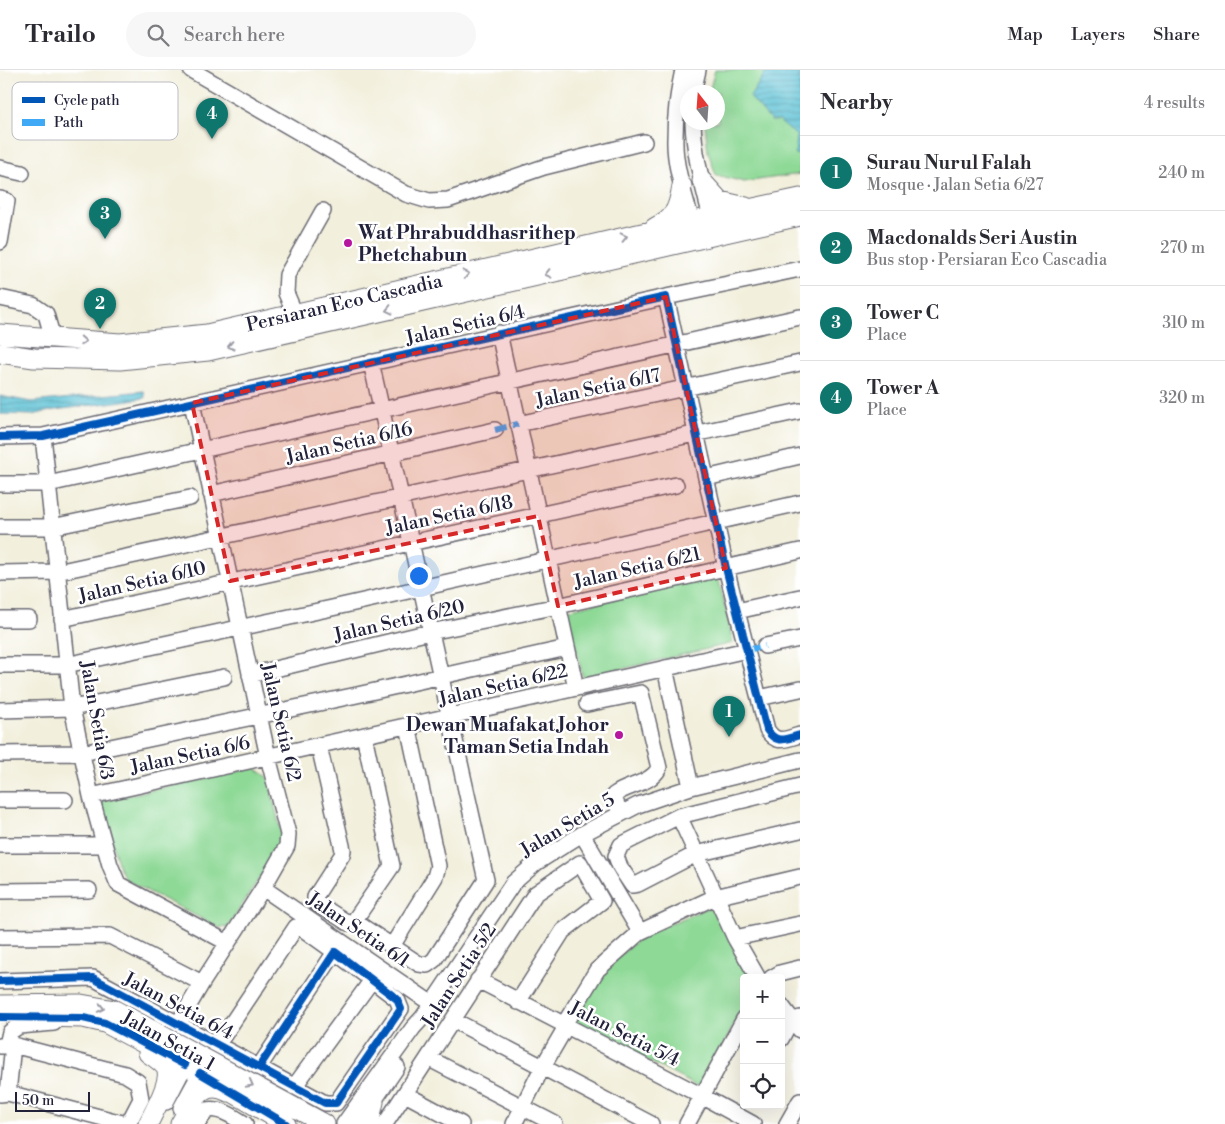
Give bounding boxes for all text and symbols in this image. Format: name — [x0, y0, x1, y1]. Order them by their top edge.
search box — [126, 12, 476, 57]
text: Trailo — [25, 20, 96, 50]
icon: search — [144, 21, 172, 49]
text: Search here — [184, 23, 285, 47]
text: Map — [1008, 23, 1043, 46]
text: Layers — [1071, 23, 1125, 46]
text: Share — [1153, 23, 1200, 46]
legend — [12, 82, 178, 140]
north arrow — [680, 85, 725, 130]
text: Nearby — [820, 90, 893, 116]
text: Cycle path — [54, 92, 120, 110]
text: 4 results — [1144, 93, 1205, 113]
pin: 4 — [196, 98, 228, 139]
text: Path — [54, 114, 84, 132]
text: Surau Nurul Falah — [867, 151, 1032, 175]
text: 1 — [832, 163, 840, 183]
text: 240 m — [1158, 163, 1205, 183]
text: Mosque · Jalan Setia 6/27 — [867, 175, 1043, 195]
pin: 3 — [89, 198, 121, 239]
place label: Wat Phrabuddhasrithep Phetchabun — [357, 221, 576, 267]
text: Macdonalds Seri Austin — [867, 226, 1077, 250]
one-way arrow — [620, 232, 629, 243]
marker: Wat Phrabuddhasrithep Phetchabun — [342, 237, 354, 249]
text: 2 — [831, 238, 841, 258]
text: 270 m — [1160, 238, 1205, 258]
text: Bus stop · Persiaran Eco Cascadia — [867, 250, 1107, 270]
one-way arrow — [543, 268, 552, 279]
street label: Persiaran Eco Cascadia — [244, 269, 445, 337]
one-way arrow — [462, 269, 471, 280]
pin: 2 — [84, 288, 116, 329]
street label: Jalan Setia 6/4 — [402, 300, 527, 351]
text: Tower C — [867, 301, 939, 325]
one-way arrow — [385, 304, 394, 315]
text: 3 — [831, 313, 841, 333]
text: 310 m — [1162, 313, 1205, 333]
text: Place — [867, 325, 907, 345]
one-way arrow — [80, 335, 88, 346]
one-way arrow — [226, 340, 235, 351]
street label: Jalan Setia 6/17 — [533, 363, 663, 413]
text: Tower A — [867, 376, 939, 400]
text: 4 — [831, 388, 841, 408]
text: 320 m — [1159, 388, 1205, 408]
text: Place — [867, 400, 907, 420]
street label: Jalan Setia 6/16 — [283, 417, 415, 469]
street label: Jalan Setia 6/18 — [382, 490, 515, 540]
street label: Jalan Setia 6/21 — [570, 542, 703, 594]
street label: Jalan Setia 6/10 — [75, 556, 208, 609]
your location — [406, 563, 432, 589]
street label: Jalan Setia 6/20 — [330, 594, 467, 648]
street label: Jalan Setia 6/3 — [75, 658, 119, 782]
street label: Jalan Setia 6/22 — [435, 658, 570, 712]
street label: Jalan Setia 6/2 — [255, 660, 306, 784]
pin: 1 — [713, 696, 745, 737]
place label: Dewan Muafakat Johor Taman Setia Indah — [406, 713, 609, 759]
marker: Dewan Muafakat Johor Taman Setia Indah — [613, 729, 625, 741]
street label: Jalan Setia 6/6 — [127, 731, 252, 780]
street label: Jalan Setia 5 — [515, 787, 619, 863]
street label: Jalan Setia 6/1 — [302, 886, 414, 973]
street label: Jalan Setia 5/2 — [416, 919, 502, 1033]
street label: Jalan Setia 6/4 — [118, 966, 238, 1045]
map controls — [740, 974, 785, 1109]
button: + — [740, 974, 785, 1019]
street label: Jalan Setia 5/4 — [564, 995, 684, 1072]
one-way arrow — [97, 1002, 105, 1012]
street label: Jalan Setia 1 — [117, 1005, 220, 1076]
button: − — [740, 1019, 785, 1064]
button: locate — [740, 1064, 785, 1109]
one-way arrow — [244, 1078, 253, 1088]
scale bar — [15, 1089, 90, 1112]
text: 50 m — [22, 1092, 54, 1110]

